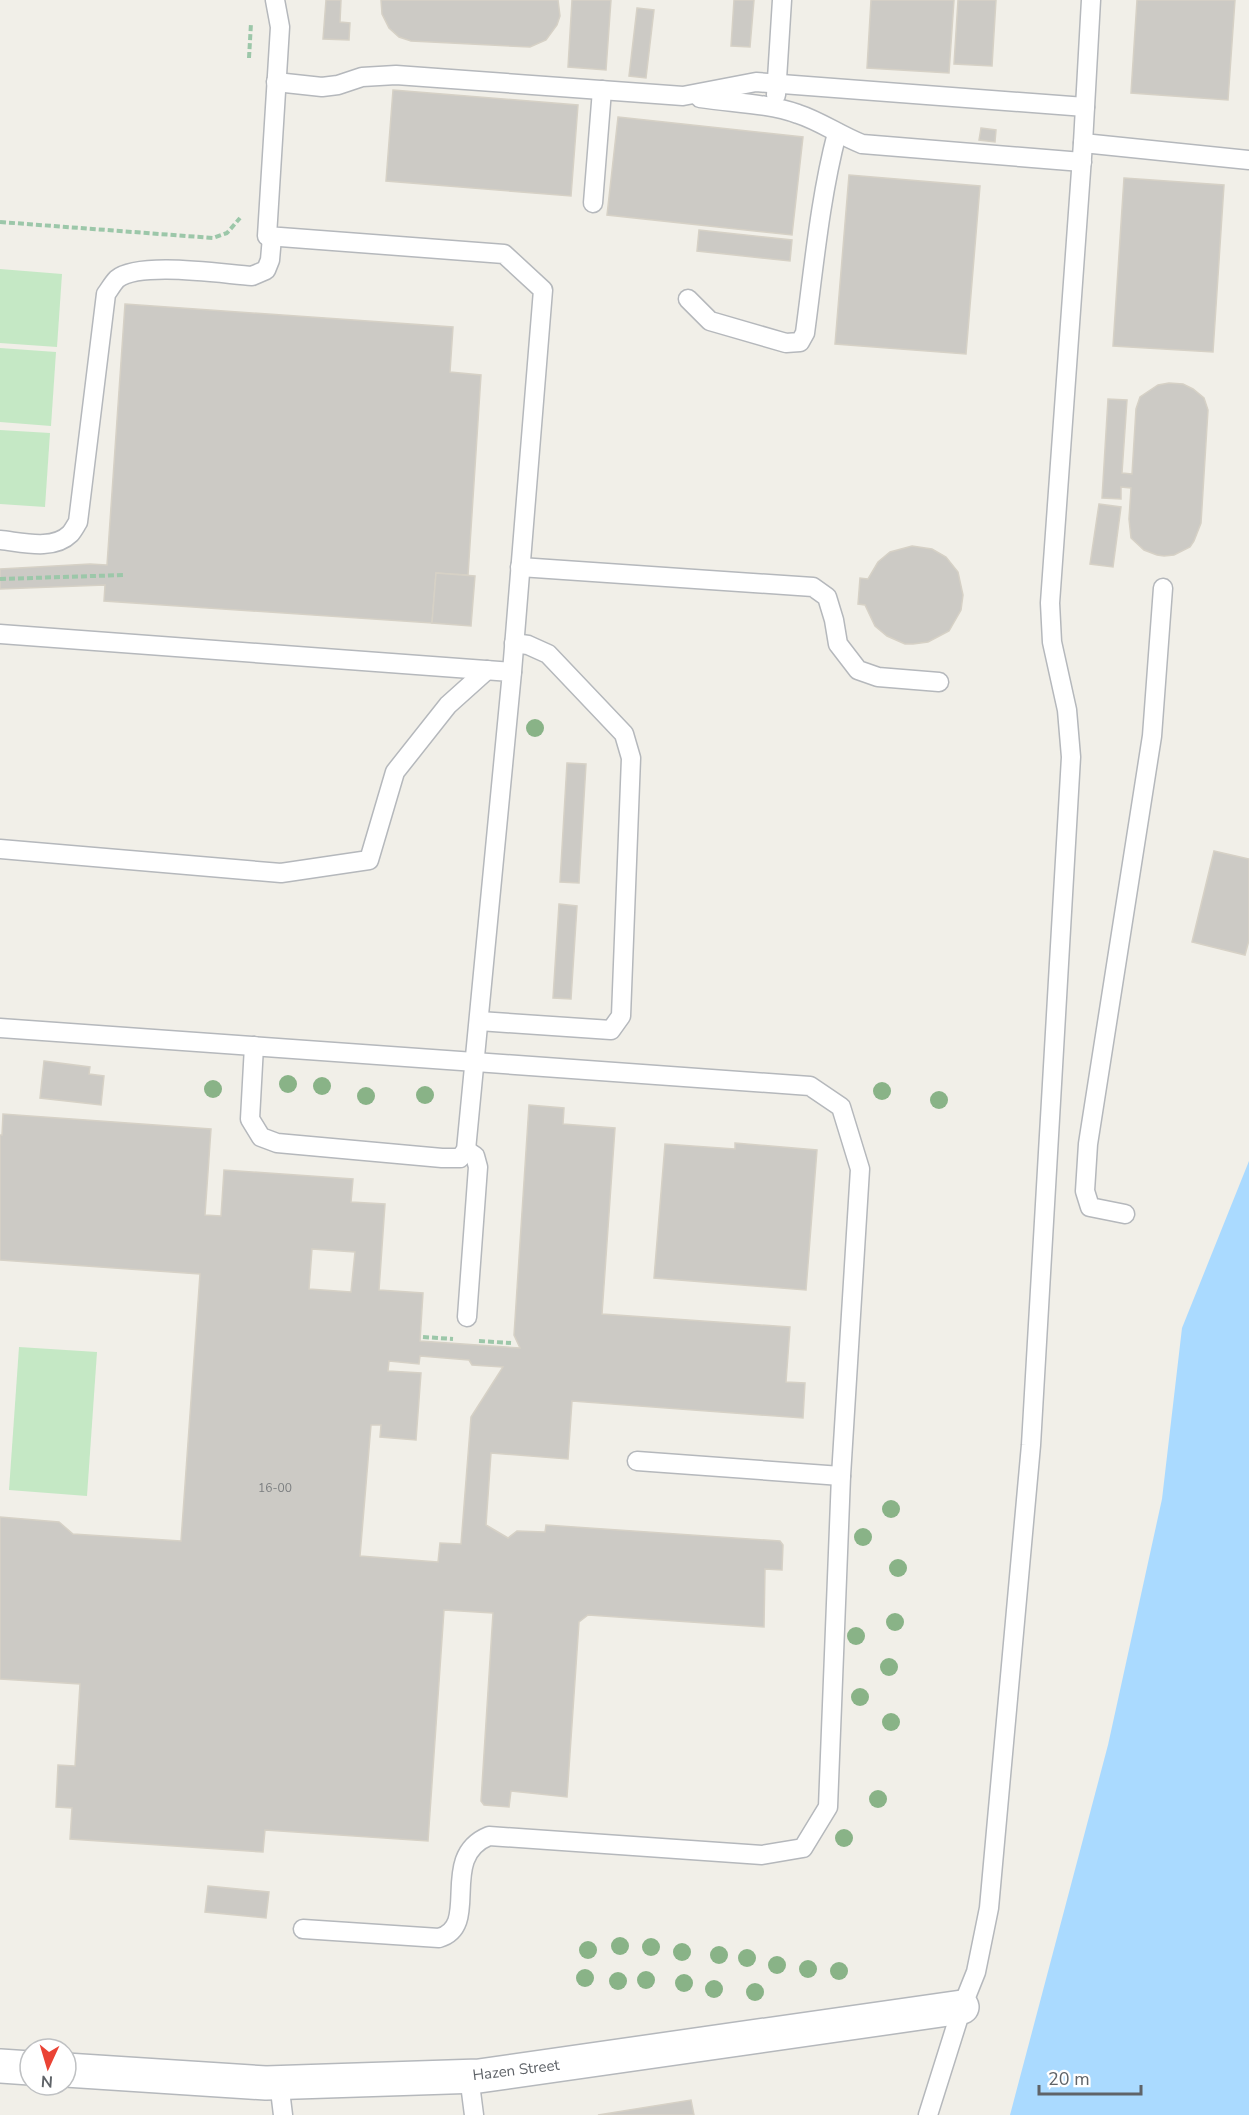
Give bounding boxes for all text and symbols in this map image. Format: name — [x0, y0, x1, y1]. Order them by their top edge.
house number: 16-00 — [258, 1480, 292, 1496]
north arrow — [18, 2037, 78, 2097]
street label: Hazen Street — [471, 2055, 561, 2085]
scale bar — [1039, 2058, 1141, 2096]
text: 20 m — [1048, 2067, 1090, 2091]
text: N — [40, 2070, 54, 2092]

